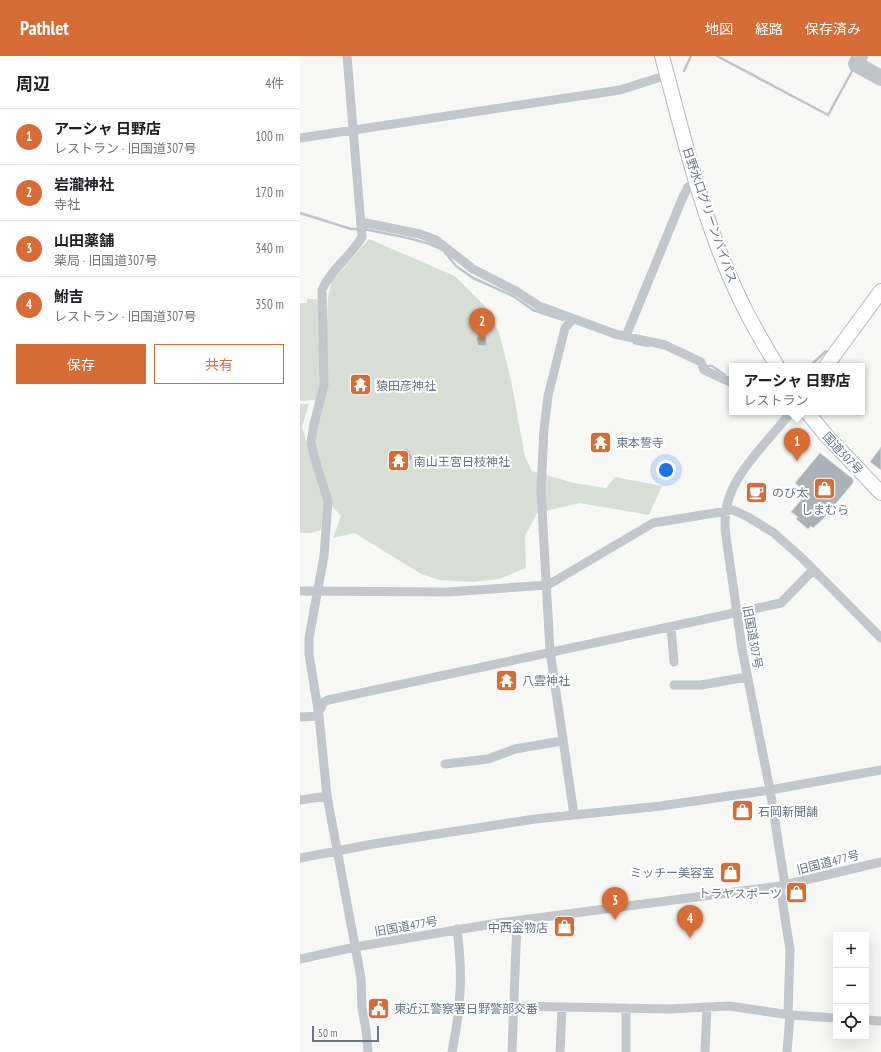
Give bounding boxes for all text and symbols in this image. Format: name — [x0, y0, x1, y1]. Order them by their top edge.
text: Pathlet — [20, 16, 69, 40]
text: 地図 — [705, 20, 733, 38]
text: 経路 — [755, 20, 783, 38]
text: 保存済み — [805, 20, 861, 38]
text: 周辺 — [16, 73, 50, 95]
text: 4件 — [265, 75, 284, 92]
text: アーシャ 日野店 — [54, 119, 161, 138]
text: 1 — [26, 128, 32, 145]
text: 100 m — [255, 128, 284, 145]
text: レストラン · 旧国道307号 — [54, 140, 197, 157]
street label: 日野水口グリーンバイパス — [680, 145, 740, 285]
text: 岩瀧神社 — [54, 175, 114, 194]
text: 2 — [26, 184, 32, 201]
text: 170 m — [255, 184, 284, 201]
text: 寺社 — [54, 196, 80, 213]
text: 山田薬舗 — [54, 231, 114, 250]
text: 3 — [26, 240, 32, 257]
text: 340 m — [255, 240, 284, 257]
text: 薬局 · 旧国道307号 — [54, 252, 158, 269]
text: 鮒吉 — [54, 287, 84, 306]
text: 4 — [26, 296, 32, 313]
text: 350 m — [255, 296, 284, 313]
text: レストラン · 旧国道307号 — [54, 308, 197, 325]
pin: 2 — [469, 308, 495, 341]
button: 保存 — [16, 344, 146, 384]
button: 共有 — [154, 344, 284, 384]
popup — [729, 363, 865, 415]
text: アーシャ 日野店 — [744, 371, 850, 390]
temple icon: 猿田彦神社 — [347, 372, 373, 398]
place label: 猿田彦神社 — [376, 378, 436, 393]
text: レストラン — [744, 392, 809, 409]
pin: 1 — [784, 428, 810, 461]
temple icon: 東本誓寺 — [588, 429, 614, 455]
street label: 国道307号 — [820, 429, 866, 477]
place label: 東本誓寺 — [616, 435, 664, 450]
temple icon: 南山王宮日枝神社 — [385, 448, 411, 474]
place label: 南山王宮日枝神社 — [414, 454, 510, 469]
your location — [656, 460, 676, 480]
shop icon: しまむら — [812, 475, 838, 501]
cafe icon: のび太 — [743, 479, 769, 505]
place label: のび太 — [772, 485, 808, 500]
place label: しまむら — [801, 502, 849, 517]
street label: 旧国道307号 — [740, 604, 766, 670]
temple icon: 八雲神社 — [493, 667, 519, 693]
place label: 八雲神社 — [522, 673, 570, 688]
shop icon: 石岡新聞舗 — [729, 798, 755, 824]
place label: 石岡新聞舗 — [758, 804, 818, 819]
street label: 旧国道477号 — [795, 847, 861, 877]
shop icon: ミッチー美容室 — [717, 859, 743, 885]
place label: ミッチー美容室 — [630, 865, 714, 880]
shop icon: トラヤスポーツ — [784, 880, 810, 906]
place label: トラヤスポーツ — [698, 886, 782, 901]
pin: 3 — [602, 887, 628, 920]
pin: 4 — [677, 905, 703, 938]
street label: 旧国道477号 — [373, 913, 439, 939]
shop icon: 中西金物店 — [551, 914, 577, 940]
place label: 中西金物店 — [488, 920, 548, 935]
map controls — [833, 932, 869, 1040]
button: + — [833, 932, 869, 968]
button: − — [833, 968, 869, 1004]
public building icon: 東近江警察署日野警部交番 — [366, 995, 392, 1021]
place label: 東近江警察署日野警部交番 — [394, 1001, 538, 1016]
button: locate — [833, 1004, 869, 1040]
scale bar — [312, 1024, 379, 1043]
text: 50 m — [318, 1026, 337, 1040]

